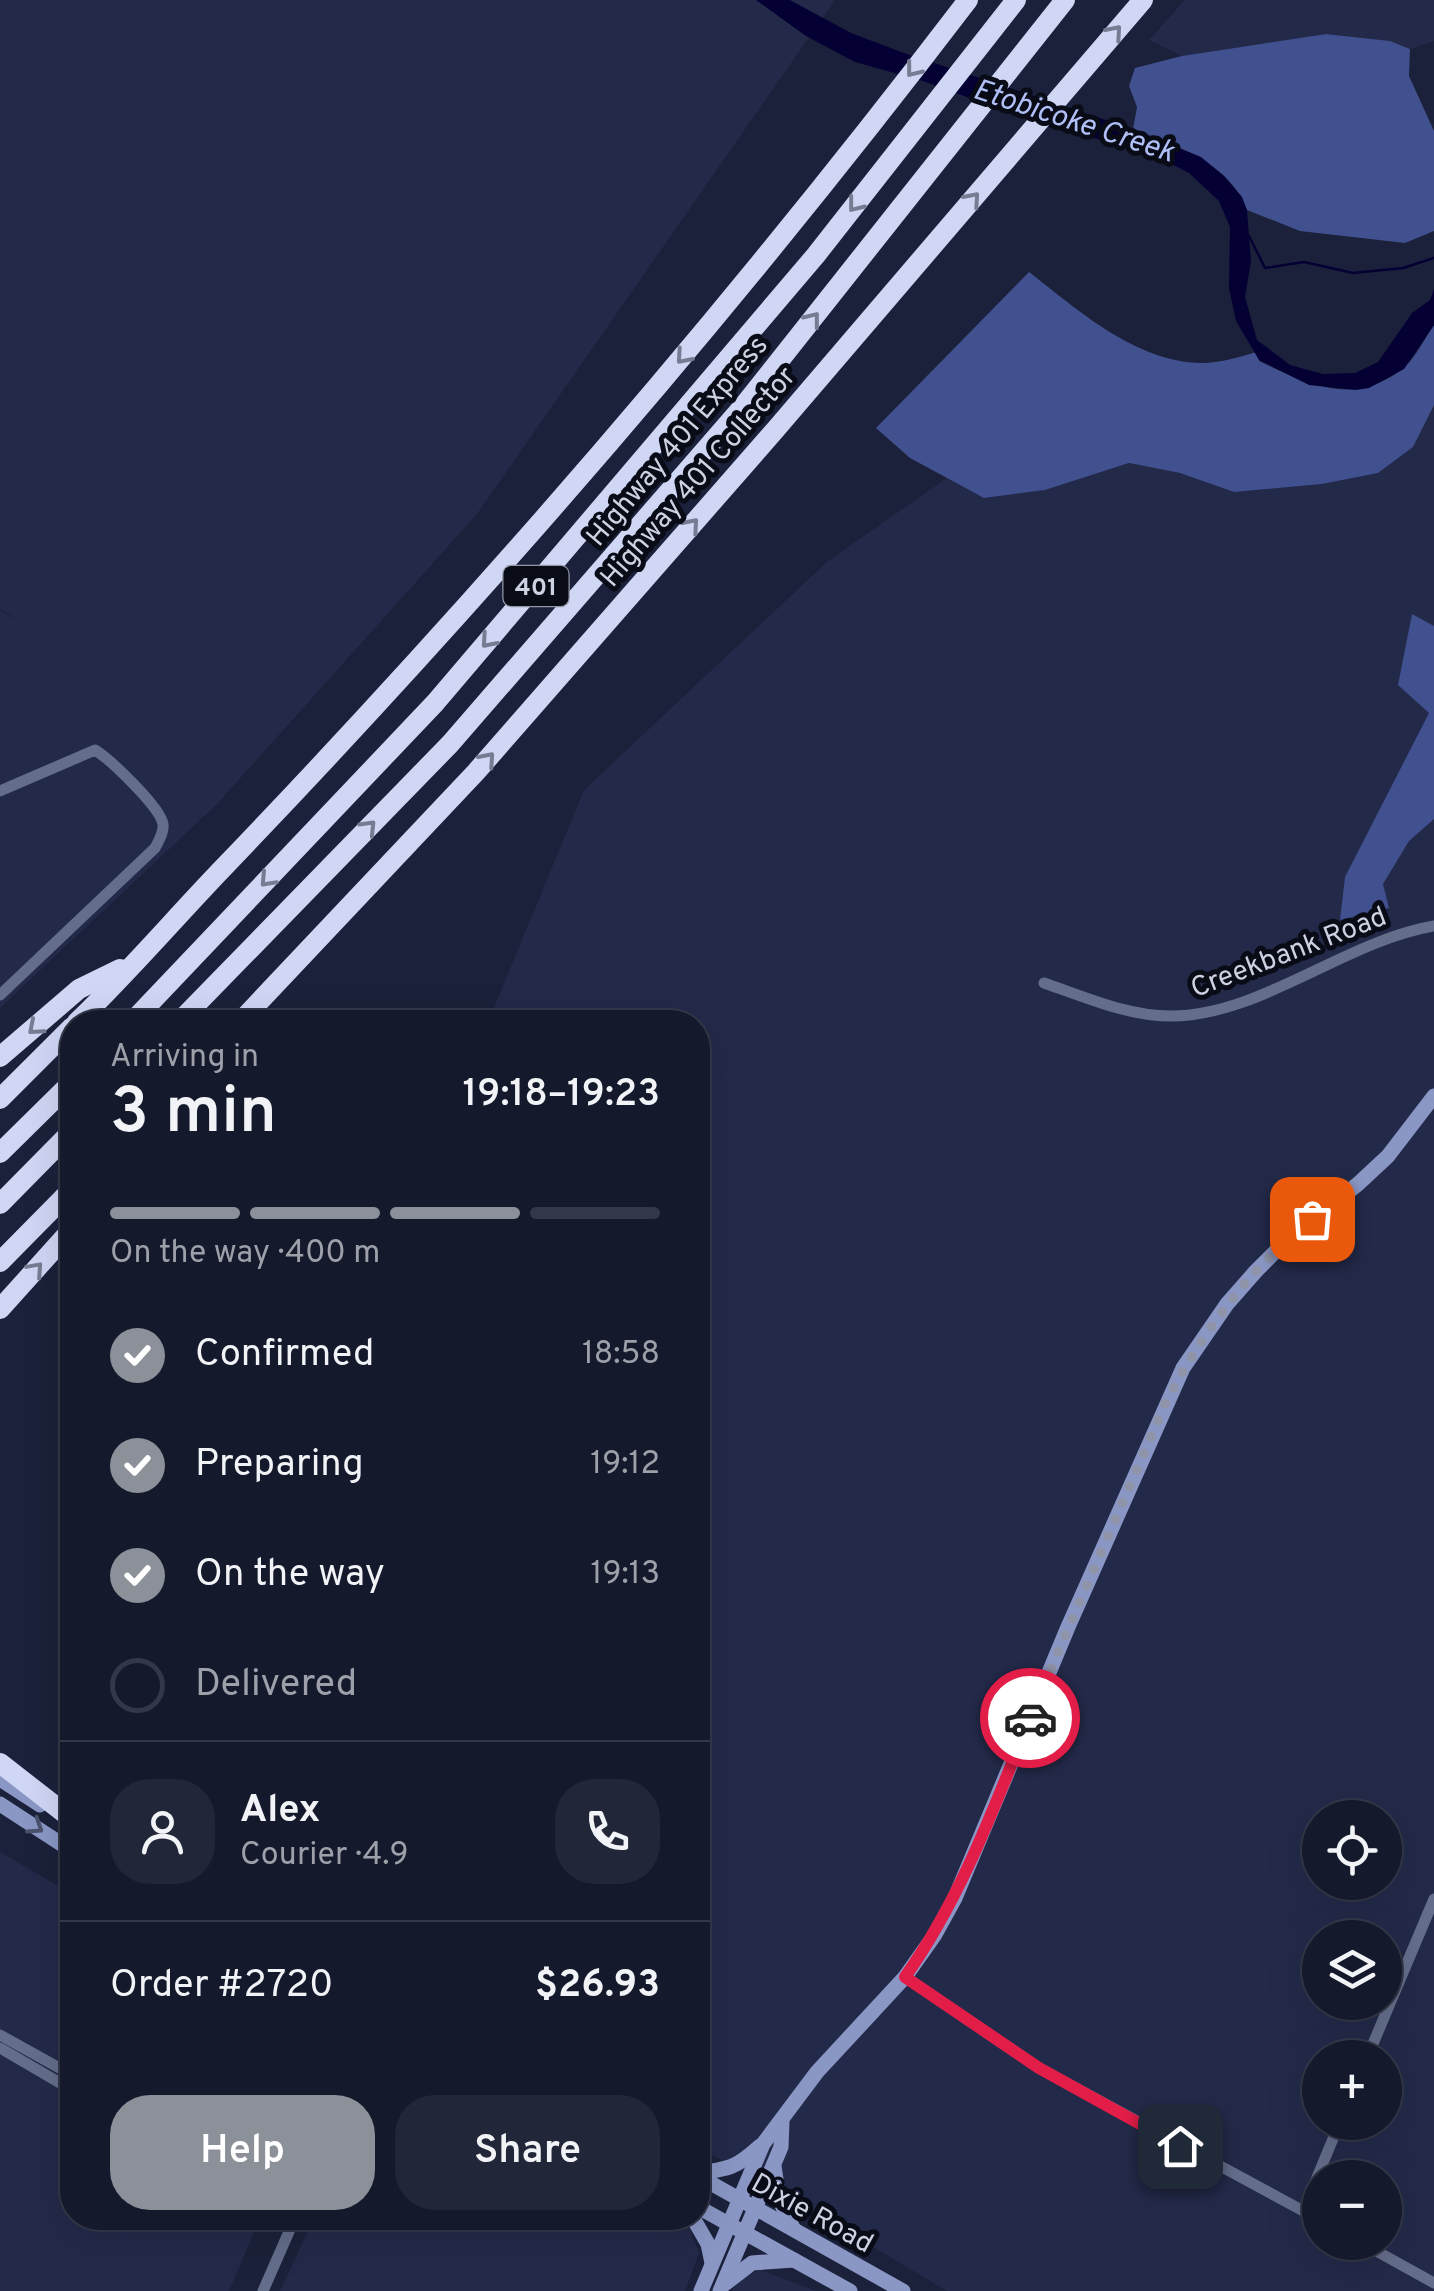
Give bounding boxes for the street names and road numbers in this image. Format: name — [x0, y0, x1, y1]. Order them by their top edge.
street label: Highway 401 Express — [579, 329, 777, 555]
street label: Highway 401 Collector — [594, 360, 805, 596]
road number: 401 — [504, 566, 568, 606]
street label: Creekbank Road — [1186, 900, 1392, 1008]
street label: Dixie Road — [744, 2166, 879, 2263]

